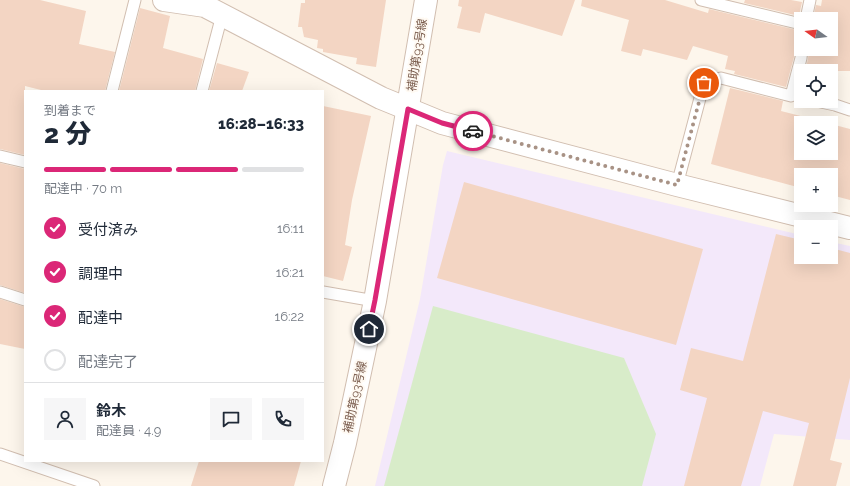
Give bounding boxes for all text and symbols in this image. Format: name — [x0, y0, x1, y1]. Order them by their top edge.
north arrow — [794, 12, 838, 56]
map controls — [794, 12, 838, 264]
street label: 補助第93号線 — [404, 18, 430, 92]
button: locate — [794, 64, 838, 108]
pin — [687, 66, 721, 100]
icon: bag — [693, 72, 715, 94]
text: 到着まで — [44, 103, 96, 118]
courier — [453, 111, 493, 151]
text: 16:28–16:33 — [218, 115, 304, 133]
button: layers — [794, 116, 838, 160]
text: 2 分 — [44, 119, 91, 149]
icon: car — [462, 120, 484, 142]
button: + — [794, 168, 838, 212]
text: 配達中 · 70 m — [44, 181, 122, 196]
icon: check — [44, 217, 66, 239]
button: − — [794, 220, 838, 264]
text: 受付済み — [78, 221, 138, 239]
text: 16:11 — [277, 221, 304, 236]
icon: check — [44, 261, 66, 283]
text: 調理中 — [78, 265, 123, 283]
text: 16:21 — [276, 265, 304, 280]
icon: check — [44, 305, 66, 327]
text: 配達中 — [78, 309, 123, 327]
text: 16:22 — [275, 309, 304, 324]
pin — [352, 312, 386, 346]
icon: home — [358, 318, 380, 340]
text: 配達完了 — [78, 353, 138, 371]
street label: 補助第93号線 — [341, 360, 369, 434]
button: person — [44, 398, 86, 440]
button: chat — [210, 398, 252, 440]
button: phone — [262, 398, 304, 440]
text: 鈴木 — [96, 402, 126, 420]
text: 配達員 · 4.9 — [96, 423, 161, 438]

